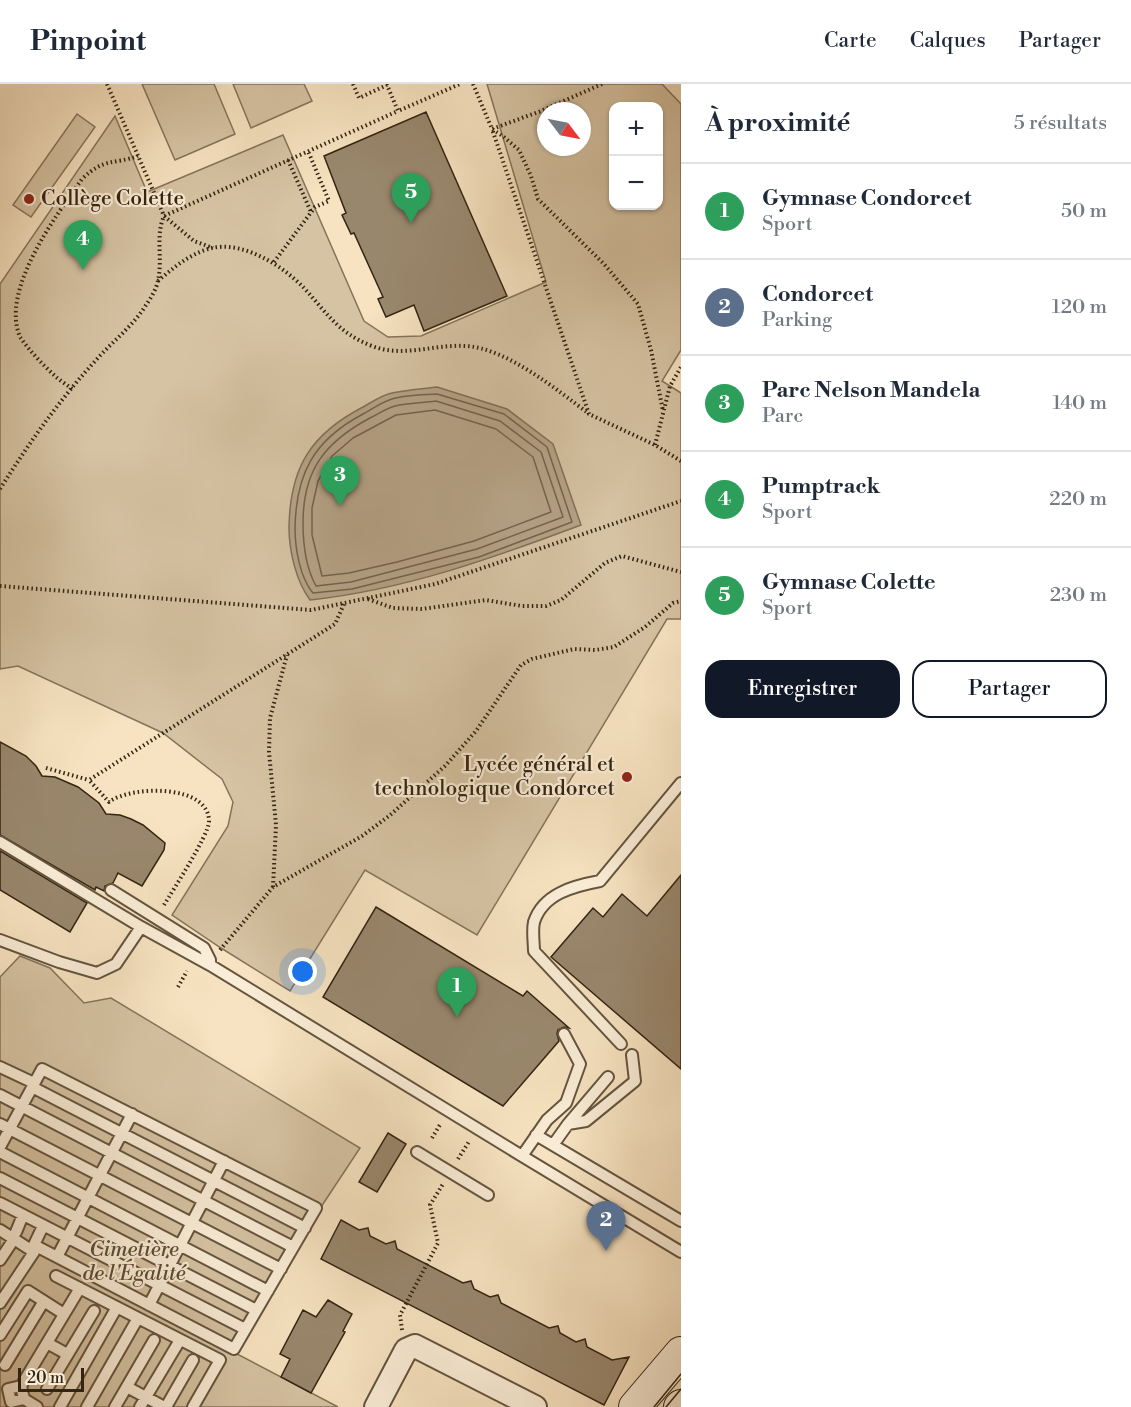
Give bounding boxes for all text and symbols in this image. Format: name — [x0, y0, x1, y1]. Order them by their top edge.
text: Pinpoint — [30, 24, 146, 59]
text: Carte — [824, 28, 877, 54]
text: Calques — [910, 28, 986, 54]
text: Partager — [1019, 28, 1101, 54]
north arrow — [537, 102, 591, 156]
map controls — [609, 102, 663, 210]
button: + — [609, 102, 663, 156]
text: À proximité — [705, 107, 850, 139]
text: 5 résultats — [1014, 111, 1107, 136]
button: − — [609, 156, 663, 210]
pin: 5 — [392, 174, 430, 223]
text: Gymnase Condorcet — [762, 185, 972, 212]
place label: Collège Colette — [41, 186, 184, 212]
marker: Collège Colette — [22, 192, 36, 206]
text: 1 — [720, 199, 729, 224]
text: 50 m — [1061, 199, 1107, 224]
text: Sport — [762, 212, 813, 237]
pin: 4 — [64, 220, 103, 270]
text: Condorcet — [762, 281, 873, 308]
text: 2 — [718, 295, 731, 320]
text: 120 m — [1052, 295, 1107, 320]
text: Parking — [762, 308, 832, 333]
text: Parc Nelson Mandela — [762, 377, 980, 404]
text: 3 — [718, 391, 731, 416]
text: 140 m — [1052, 391, 1107, 416]
text: Parc — [762, 404, 803, 429]
pin: 3 — [320, 456, 360, 506]
text: Pumptrack — [762, 473, 880, 500]
text: 4 — [718, 487, 731, 512]
text: 220 m — [1049, 487, 1107, 512]
text: Sport — [762, 500, 813, 525]
text: Gymnase Colette — [762, 569, 936, 596]
text: 5 — [718, 583, 731, 608]
text: 230 m — [1050, 583, 1107, 608]
text: Sport — [762, 596, 813, 621]
button: Enregistrer — [705, 660, 900, 718]
button: Partager — [912, 660, 1107, 718]
place label: Lycée général et technologique Condorcet — [374, 752, 616, 802]
marker: Lycée général et technologique Condorcet — [620, 770, 634, 784]
your location — [288, 957, 317, 986]
pin: 1 — [438, 968, 476, 1017]
pin: 2 — [586, 1202, 626, 1251]
park label: Cimetière de l'Égalité — [82, 1237, 187, 1287]
scale bar — [18, 1365, 84, 1392]
text: 20 m — [27, 1368, 64, 1388]

